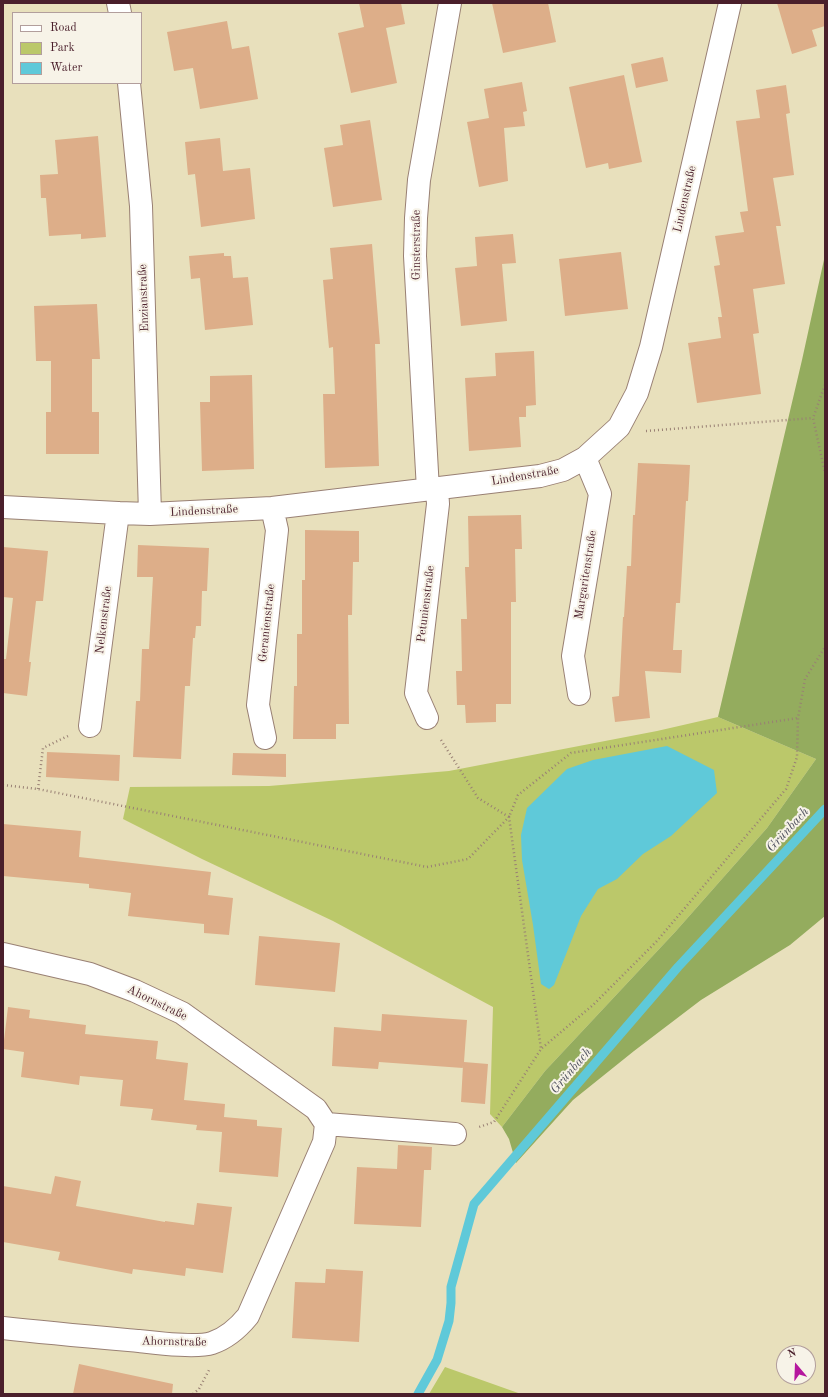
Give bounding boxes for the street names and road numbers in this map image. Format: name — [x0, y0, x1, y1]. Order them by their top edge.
street label: Lindenstraße — [670, 164, 700, 234]
street label: Ginsterstraße — [410, 210, 424, 280]
street label: Enzianstraße — [136, 264, 152, 332]
street label: Lindenstraße — [490, 463, 560, 489]
street label: Lindenstraße — [170, 502, 238, 520]
street label: Margaritenstraße — [572, 530, 600, 620]
street label: Petunienstraße — [414, 565, 438, 643]
street label: Geranienstraße — [256, 583, 278, 663]
street label: Nelkenstraße — [93, 585, 115, 655]
street label: Ahornstraße — [125, 982, 189, 1024]
street label: Ahornstraße — [141, 1334, 207, 1350]

